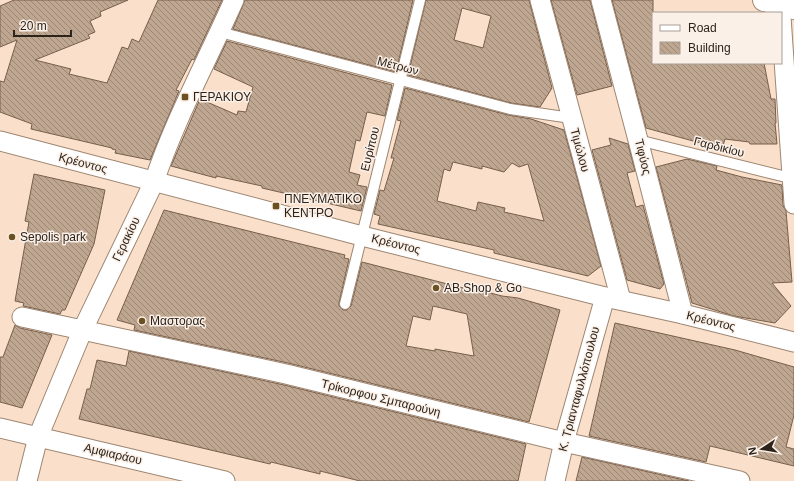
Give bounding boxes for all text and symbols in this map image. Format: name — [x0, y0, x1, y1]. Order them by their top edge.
scale bar — [14, 12, 71, 38]
legend — [652, 12, 782, 64]
text: 20 m — [20, 19, 47, 33]
text: Road — [688, 21, 717, 35]
text: Building — [688, 41, 731, 55]
street label: Μέτρων — [376, 54, 420, 78]
place label: ΓΕΡΑΚΙΟΥ — [193, 90, 251, 104]
marker: ΓΕΡΑΚΙΟΥ — [180, 92, 190, 102]
street label: Ευρίπου — [358, 125, 382, 173]
street label: Τιμώλου — [567, 127, 593, 173]
street label: Γαρδικίου — [692, 134, 746, 160]
street label: Τιφύος — [632, 138, 654, 177]
street label: Κρέοντος — [57, 150, 109, 176]
place label: ΠΝΕΥΜΑΤΙΚΟ ΚΕΝΤΡΟ — [284, 192, 362, 220]
marker: ΠΝΕΥΜΑΤΙΚΟ ΚΕΝΤΡΟ — [271, 201, 281, 211]
street label: Γερακίου — [109, 215, 143, 263]
place label: Sepolis park — [20, 230, 87, 244]
street label: Κρέοντος — [370, 231, 422, 257]
marker: Sepolis park — [7, 232, 17, 242]
place label: ΑΒ Shop & Go — [444, 281, 522, 295]
marker: ΑΒ Shop & Go — [431, 283, 441, 293]
street label: Κρέοντος — [685, 308, 737, 334]
place label: Μαστορας — [150, 314, 205, 328]
marker: Μαστορας — [137, 316, 147, 326]
street label: Κ. Τριανταφυλλόπουλου — [556, 325, 602, 453]
street label: Τρίκορφου Σμπαρούνη — [320, 376, 442, 420]
north arrow — [742, 429, 782, 469]
street label: Αμφιαράου — [83, 441, 143, 467]
text: N — [746, 446, 759, 456]

